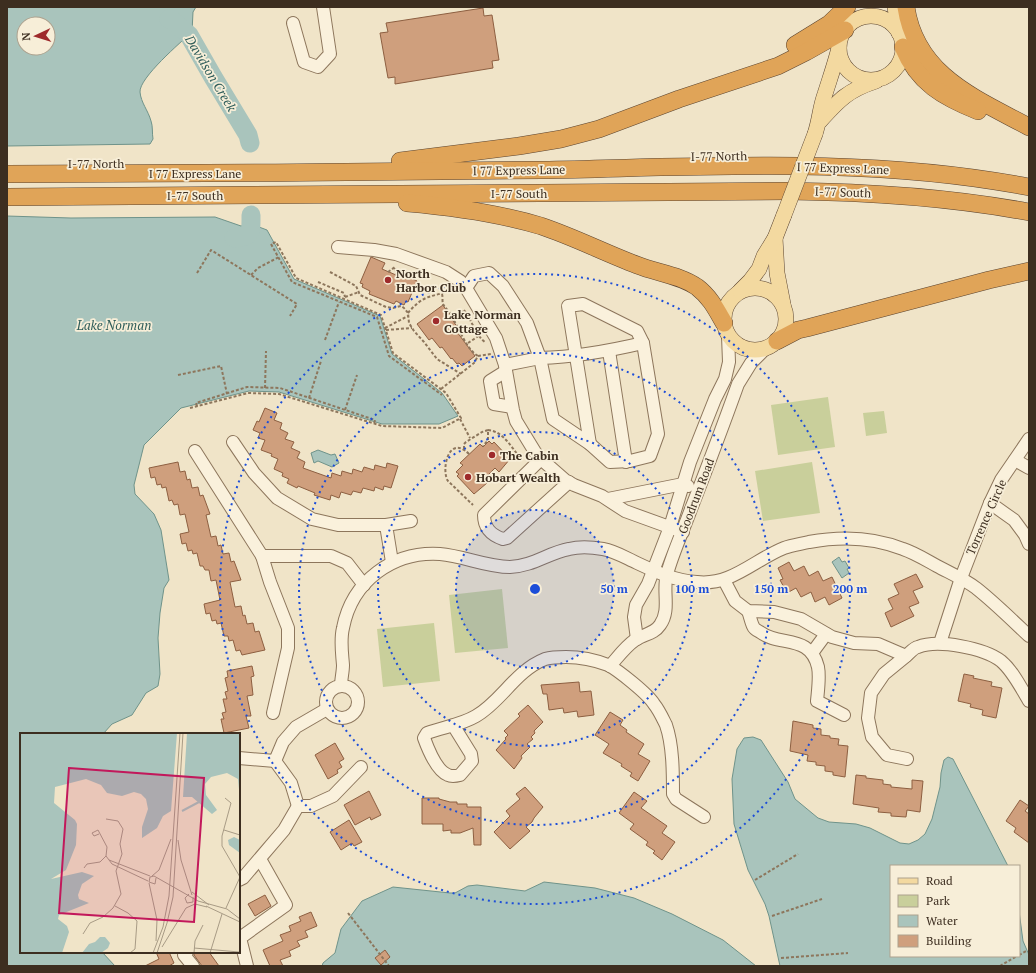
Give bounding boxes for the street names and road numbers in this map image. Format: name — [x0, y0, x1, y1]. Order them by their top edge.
street label: I-77 North — [691, 148, 747, 164]
street label: I-77 North — [68, 156, 124, 171]
street label: I 77 Express Lane — [796, 159, 890, 177]
street label: I 77 Express Lane — [473, 162, 565, 178]
street label: I 77 Express Lane — [149, 166, 241, 181]
street label: I-77 South — [815, 184, 871, 200]
street label: I-77 South — [491, 186, 547, 201]
street label: I-77 South — [167, 188, 223, 203]
street label: Goodrum Road — [675, 456, 717, 536]
street label: Torrence Circle — [963, 477, 1009, 557]

